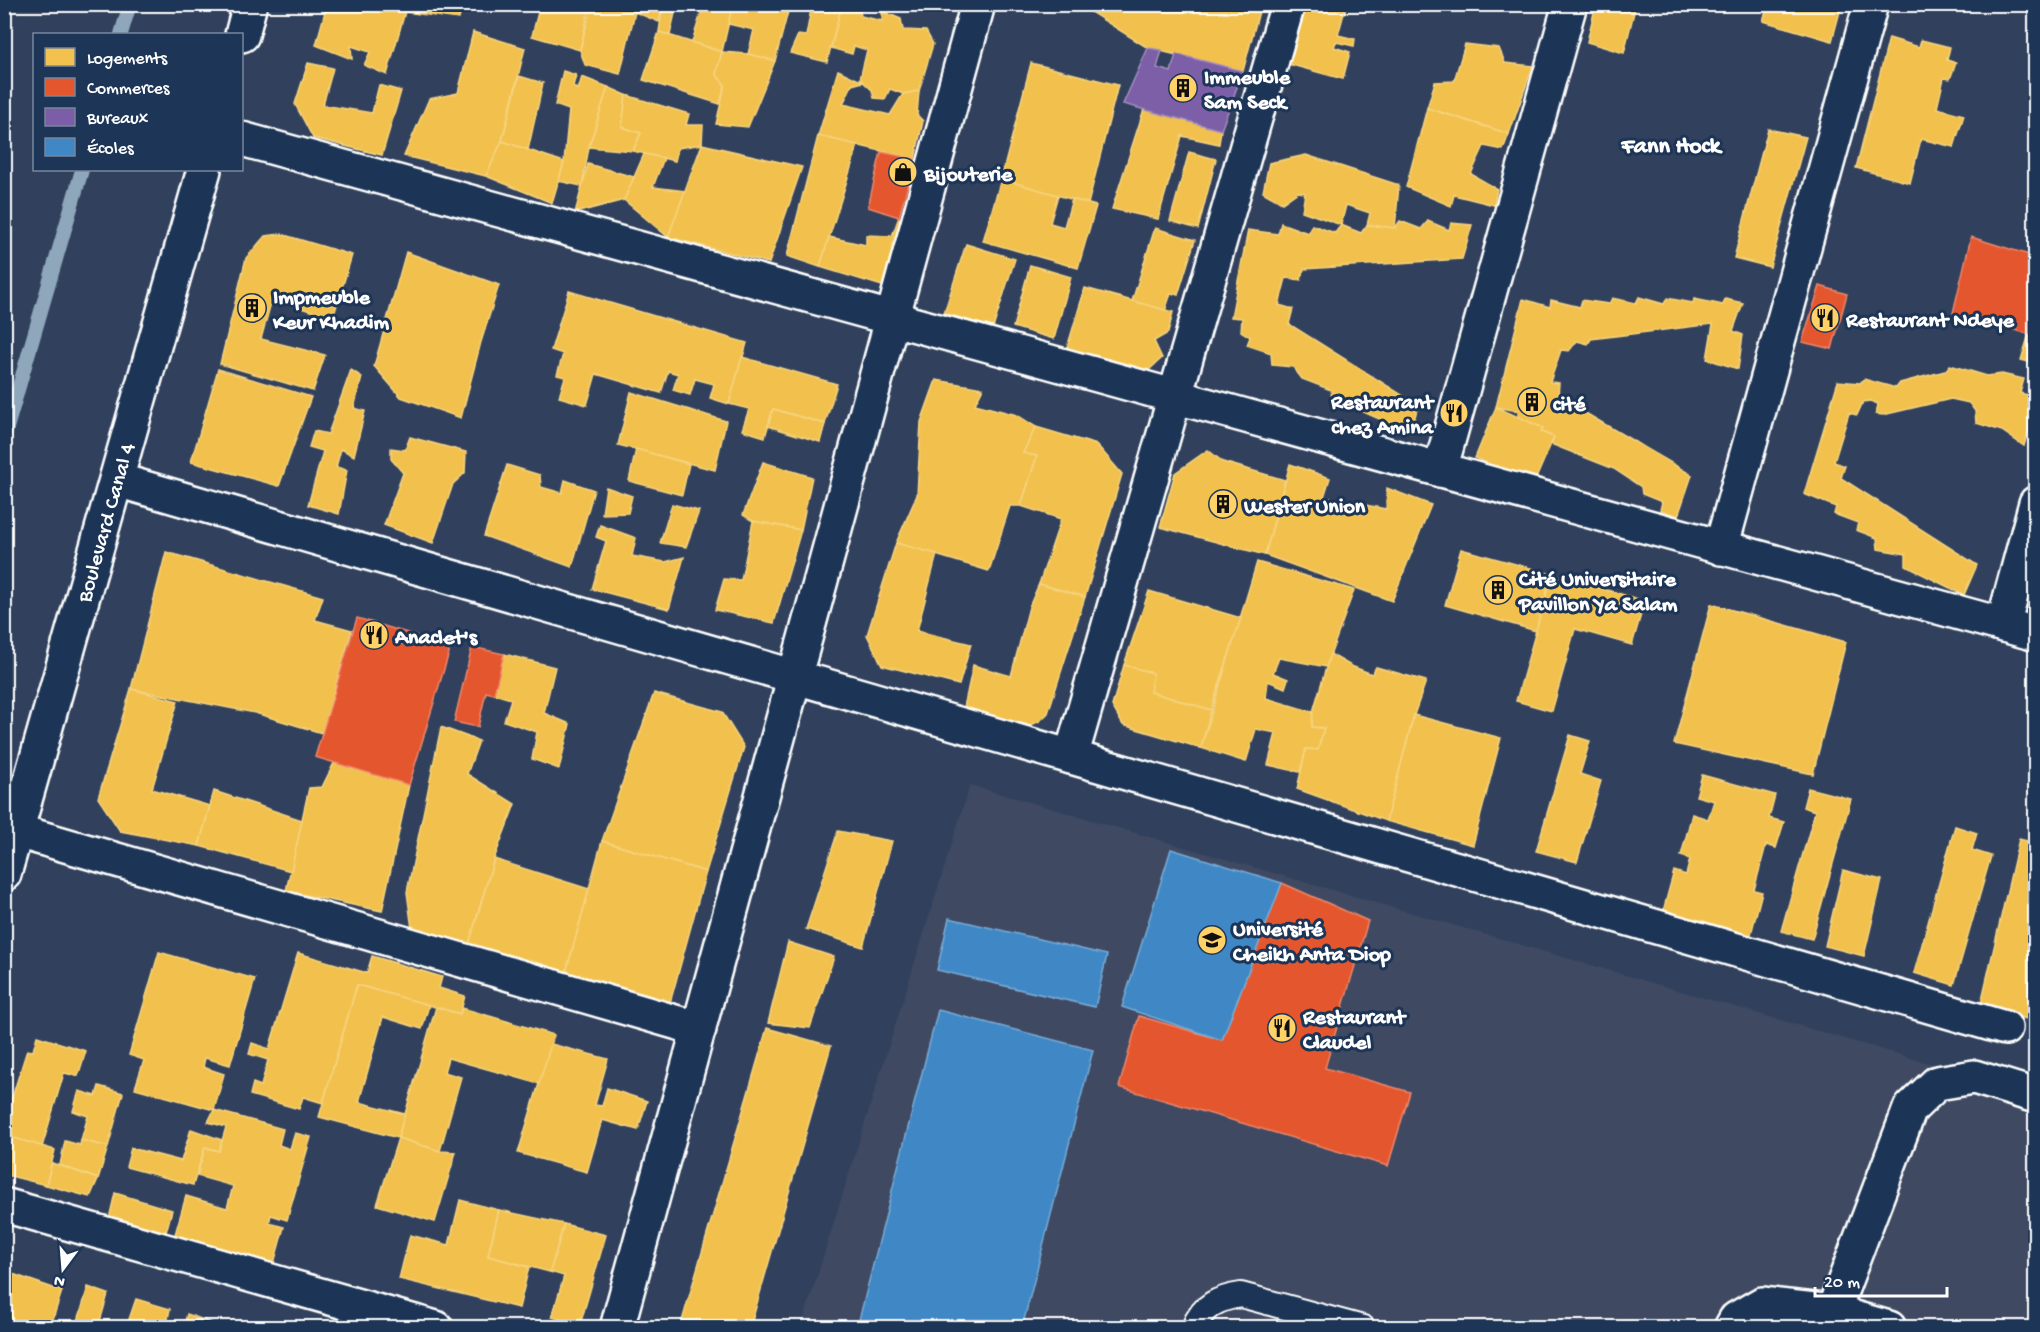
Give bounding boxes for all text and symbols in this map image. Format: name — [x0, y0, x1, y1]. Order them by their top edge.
legend — [33, 33, 243, 171]
text: Logements — [87, 49, 168, 70]
place label: Immeuble Sam Seck — [1204, 66, 1291, 117]
building icon: Immeuble Sam Seck — [1167, 72, 1199, 104]
text: Commerces — [87, 79, 171, 100]
text: Bureaux — [86, 109, 149, 130]
district label: Fann Hock — [1620, 133, 1724, 162]
text: Écoles — [87, 139, 135, 160]
shop icon: Bijouterie — [887, 156, 919, 188]
place label: Bijouterie — [923, 163, 1013, 189]
place label: Impmeuble Keur Khadim — [272, 286, 390, 337]
building icon: Impmeuble Keur Khadim — [236, 292, 268, 324]
restaurant icon: Restaurant Ndeye — [1809, 302, 1841, 334]
place label: Restaurant Ndeye — [1845, 309, 2015, 335]
building icon: cité — [1516, 386, 1548, 418]
place label: Restaurant chez Amina — [1330, 391, 1435, 442]
place label: cité — [1553, 393, 1586, 419]
restaurant icon: Restaurant chez Amina — [1438, 397, 1470, 429]
street label: Boulevard Canal 4 — [73, 440, 143, 607]
building icon: Wester Union — [1207, 488, 1239, 520]
place label: Wester Union — [1243, 495, 1366, 521]
place label: Cité Universitaire Pavillon Ya Salam — [1518, 568, 1678, 619]
building icon: Cité Universitaire Pavillon Ya Salam — [1482, 574, 1514, 606]
restaurant icon: Anaclet's — [358, 619, 390, 651]
place label: Anaclet's — [394, 626, 479, 652]
place label: Université Cheikh Anta Diop — [1232, 918, 1391, 969]
school or university icon: Université Cheikh Anta Diop — [1196, 924, 1228, 956]
place label: Restaurant Claudel — [1302, 1006, 1407, 1057]
restaurant icon: Restaurant Claudel — [1266, 1012, 1298, 1044]
north arrow — [33, 1239, 93, 1299]
scale bar — [1815, 1260, 1947, 1298]
text: N — [52, 1269, 67, 1291]
text: 20 m — [1824, 1273, 1860, 1294]

